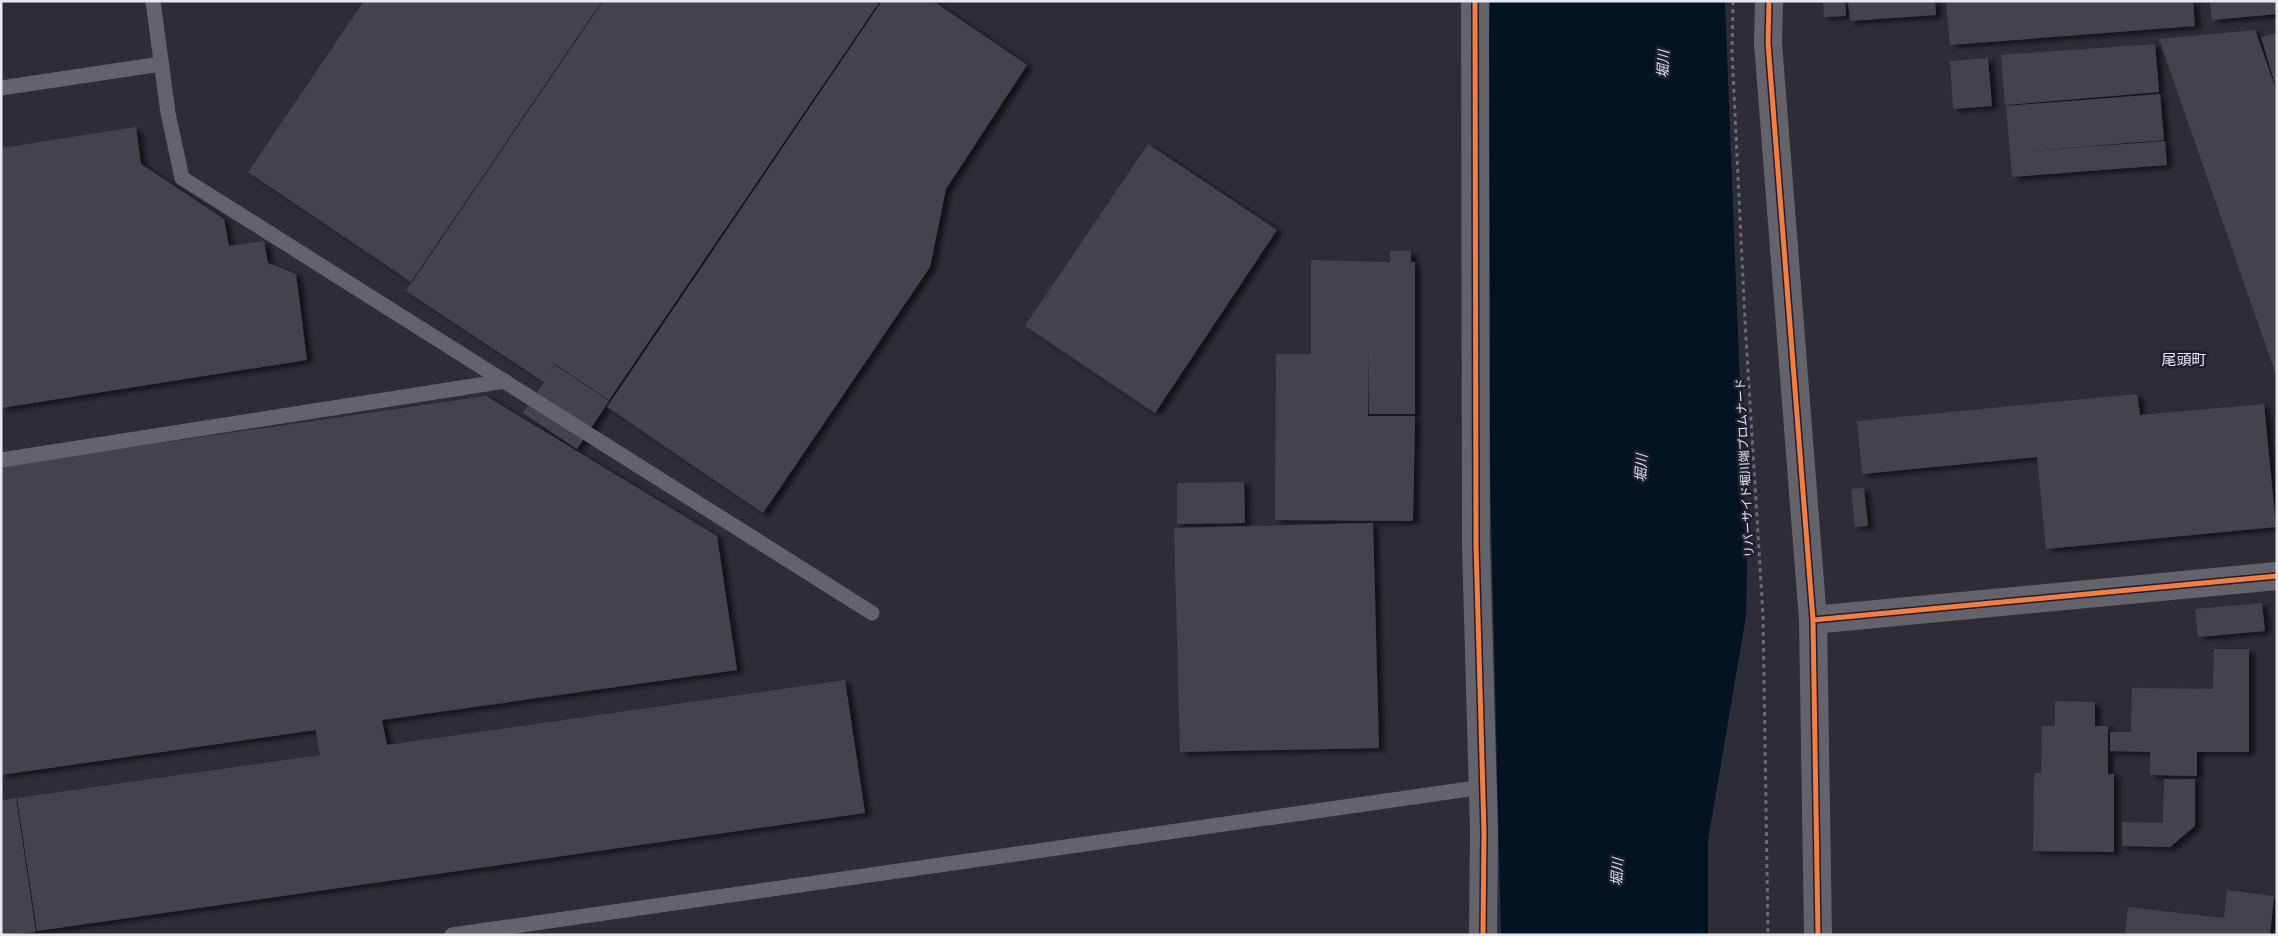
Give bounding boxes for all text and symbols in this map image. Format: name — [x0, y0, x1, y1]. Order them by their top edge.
water label: 堀川 — [1655, 48, 1672, 78]
district label: 尾頭町 — [2161, 352, 2207, 368]
street label: リバーサイド堀川端プロムナード — [1733, 378, 1757, 558]
water label: 堀川 — [1632, 452, 1650, 482]
water label: 堀川 — [1608, 856, 1626, 886]

